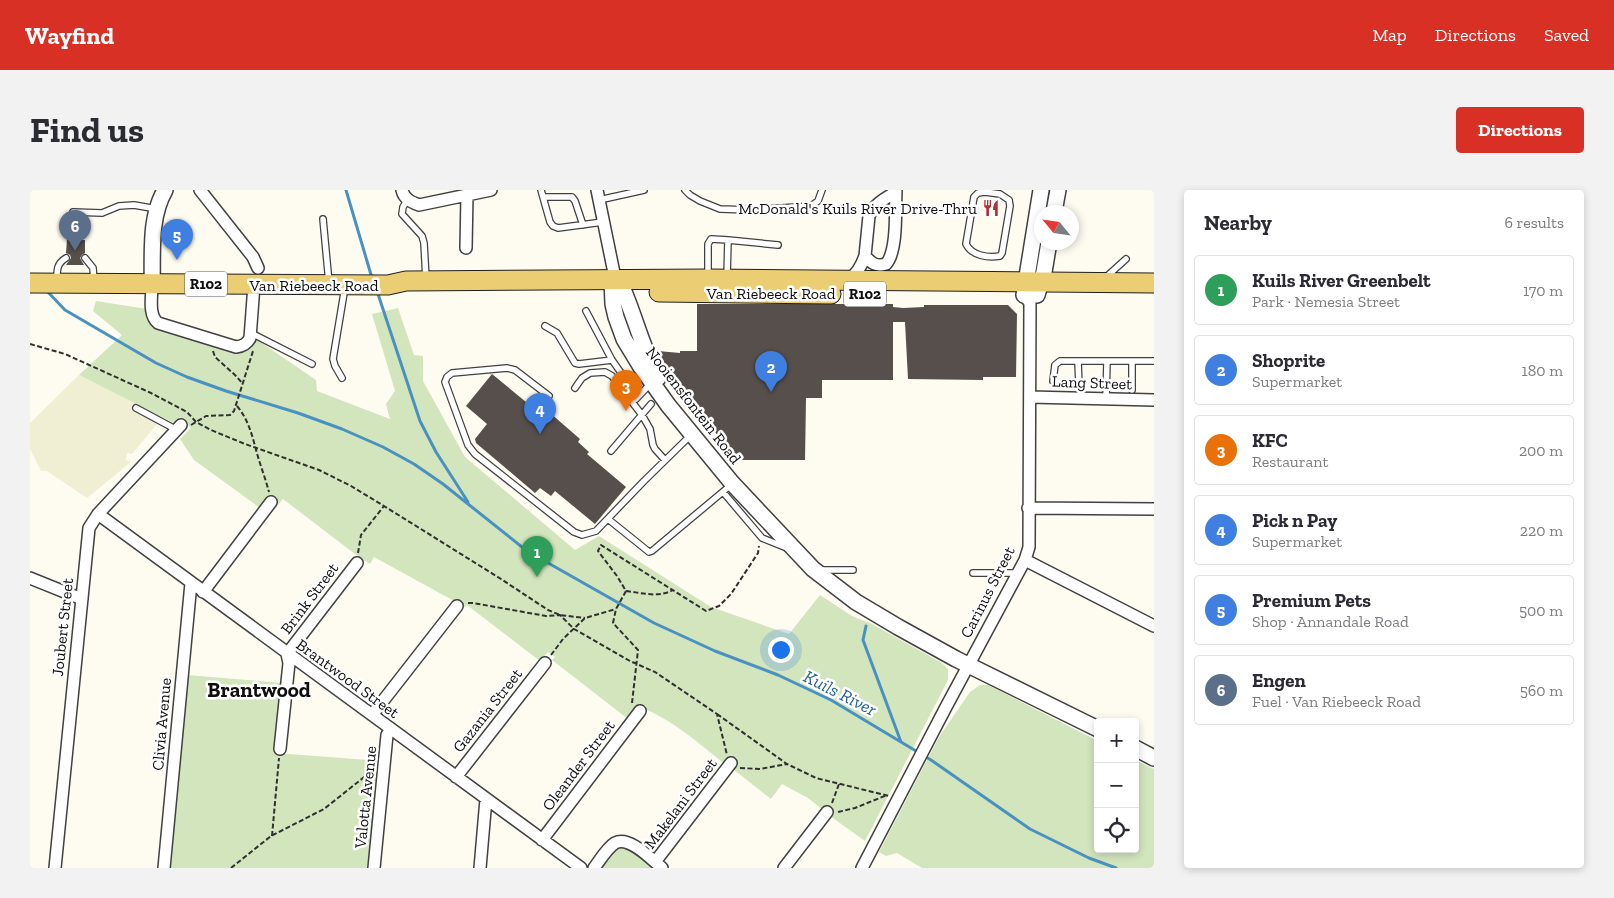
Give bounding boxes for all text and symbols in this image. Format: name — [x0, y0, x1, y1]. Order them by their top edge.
text: Wayfind — [25, 21, 114, 50]
text: Map — [1372, 24, 1407, 46]
text: Directions — [1435, 24, 1516, 46]
text: Saved — [1544, 24, 1589, 46]
button: Directions — [1456, 107, 1584, 153]
text: Find us — [30, 109, 144, 151]
restaurant icon: McDonald's Kuils River Drive-Thru — [981, 198, 1001, 218]
place label: McDonald's Kuils River Drive-Thru — [738, 199, 977, 218]
north arrow — [1034, 205, 1079, 250]
pin: 6 — [59, 210, 91, 251]
text: Nearby — [1204, 210, 1272, 235]
text: 6 results — [1504, 213, 1564, 232]
pin: 5 — [161, 219, 193, 260]
text: Kuils River Greenbelt — [1252, 269, 1431, 292]
road number: R102 — [185, 272, 227, 296]
street label: Van Riebeeck Road — [248, 276, 379, 295]
text: 1 — [1218, 281, 1224, 300]
text: 170 m — [1523, 281, 1563, 300]
road number: R102 — [844, 282, 886, 306]
street label: Van Riebeeck Road — [705, 284, 836, 303]
text: Park · Nemesia Street — [1252, 292, 1400, 311]
street label: Nooiensfontein Road — [642, 343, 745, 468]
text: Shoprite — [1252, 349, 1325, 372]
pin: 2 — [755, 351, 787, 392]
text: 2 — [1217, 361, 1225, 380]
text: 180 m — [1522, 361, 1563, 380]
pin: 3 — [610, 370, 642, 411]
street label: Lang Street — [1052, 372, 1132, 393]
text: Supermarket — [1252, 372, 1342, 391]
pin: 4 — [524, 393, 556, 434]
text: KFC — [1252, 429, 1288, 452]
text: 3 — [1217, 441, 1225, 460]
text: 200 m — [1519, 441, 1563, 460]
text: Restaurant — [1252, 452, 1328, 471]
text: Pick n Pay — [1252, 509, 1337, 532]
text: 4 — [1216, 521, 1226, 540]
text: 220 m — [1520, 521, 1563, 540]
text: Supermarket — [1252, 532, 1342, 551]
pin: 1 — [521, 536, 553, 577]
street label: Carinus Street — [956, 543, 1019, 641]
street label: Brink Street — [276, 559, 342, 638]
street label: Joubert Street — [48, 577, 77, 677]
text: Premium Pets — [1252, 589, 1371, 612]
text: 5 — [1217, 601, 1225, 620]
text: 500 m — [1519, 601, 1563, 620]
text: Shop · Annandale Road — [1252, 612, 1409, 631]
street label: Brantwood Street — [293, 635, 403, 722]
your location — [768, 637, 794, 663]
street label: Gazania Street — [449, 665, 526, 756]
water label: Kuils River — [800, 665, 881, 721]
text: Engen — [1252, 669, 1306, 692]
street label: Clivia Avenue — [148, 677, 175, 771]
district label: Brantwood — [207, 677, 311, 702]
text: 6 — [1217, 681, 1225, 700]
text: 560 m — [1520, 681, 1563, 700]
text: Fuel · Van Riebeeck Road — [1252, 692, 1421, 711]
street label: Oleander Street — [538, 716, 619, 814]
map controls — [1094, 718, 1139, 853]
button: + — [1094, 718, 1139, 763]
street label: Valotta Avenue — [351, 745, 380, 850]
street label: Makelani Street — [640, 754, 721, 852]
button: − — [1094, 763, 1139, 808]
button: locate — [1094, 808, 1139, 853]

